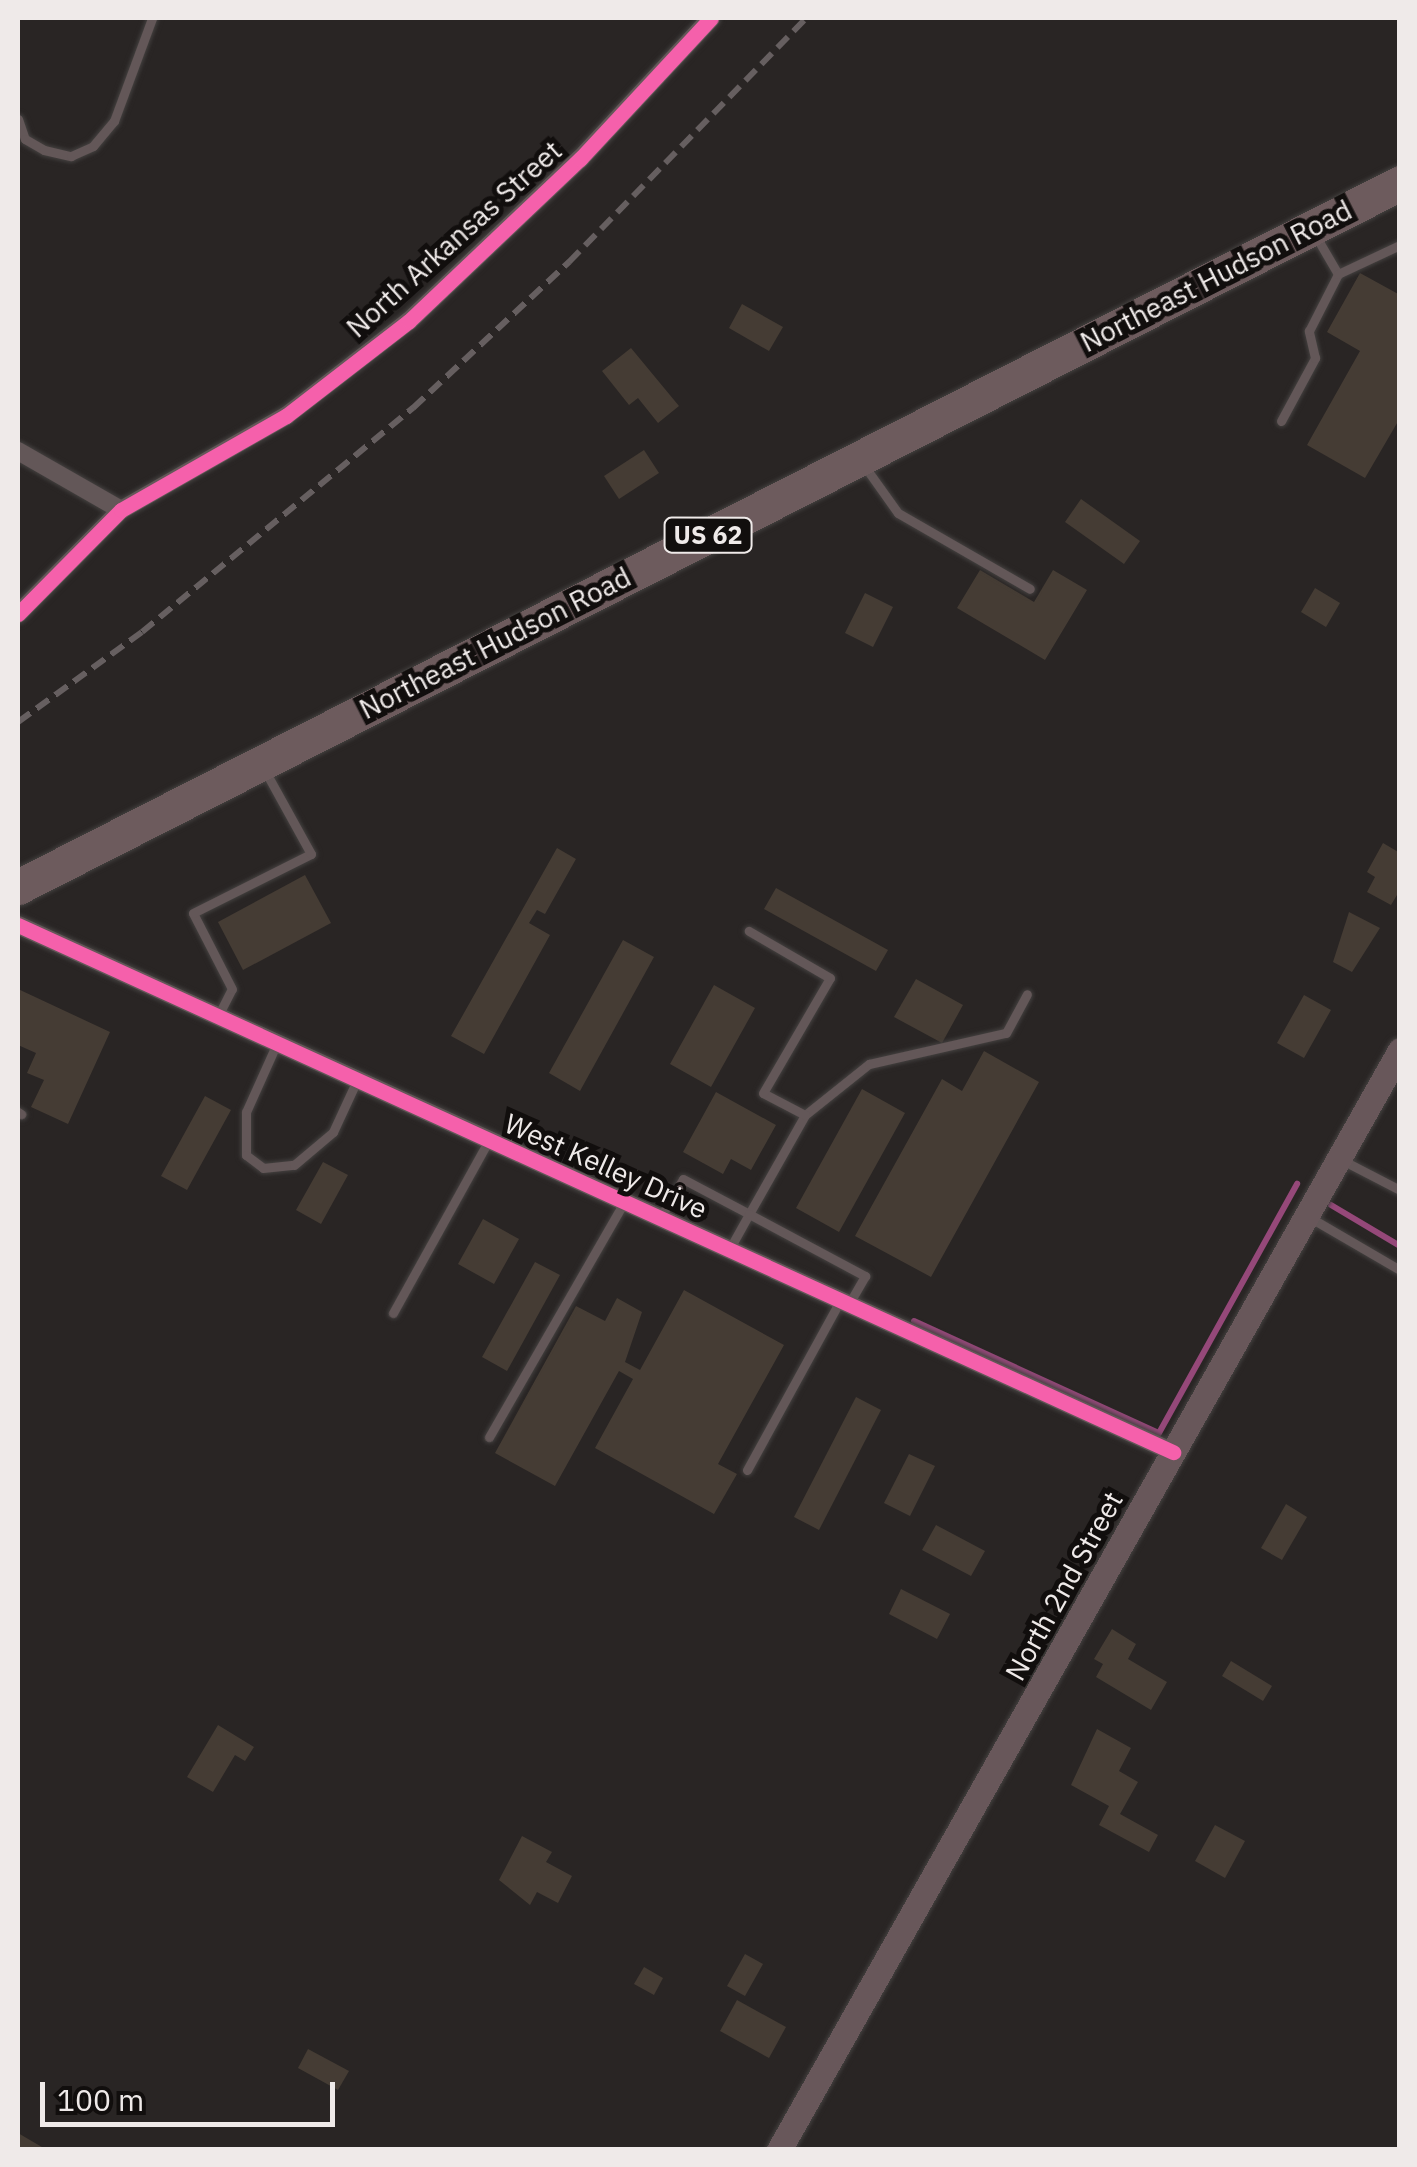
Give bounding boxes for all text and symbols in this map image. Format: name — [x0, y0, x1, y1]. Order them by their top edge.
street label: North Arkansas Street — [340, 134, 568, 344]
street label: Northeast Hudson Road — [1075, 193, 1357, 359]
road number: US 62 — [663, 515, 753, 555]
street label: Northeast Hudson Road — [354, 560, 636, 726]
street label: West Kelley Drive — [500, 1106, 712, 1226]
street label: North 2nd Street — [998, 1486, 1130, 1686]
scale bar — [45, 2062, 340, 2124]
text: 100 m — [57, 2080, 144, 2119]

